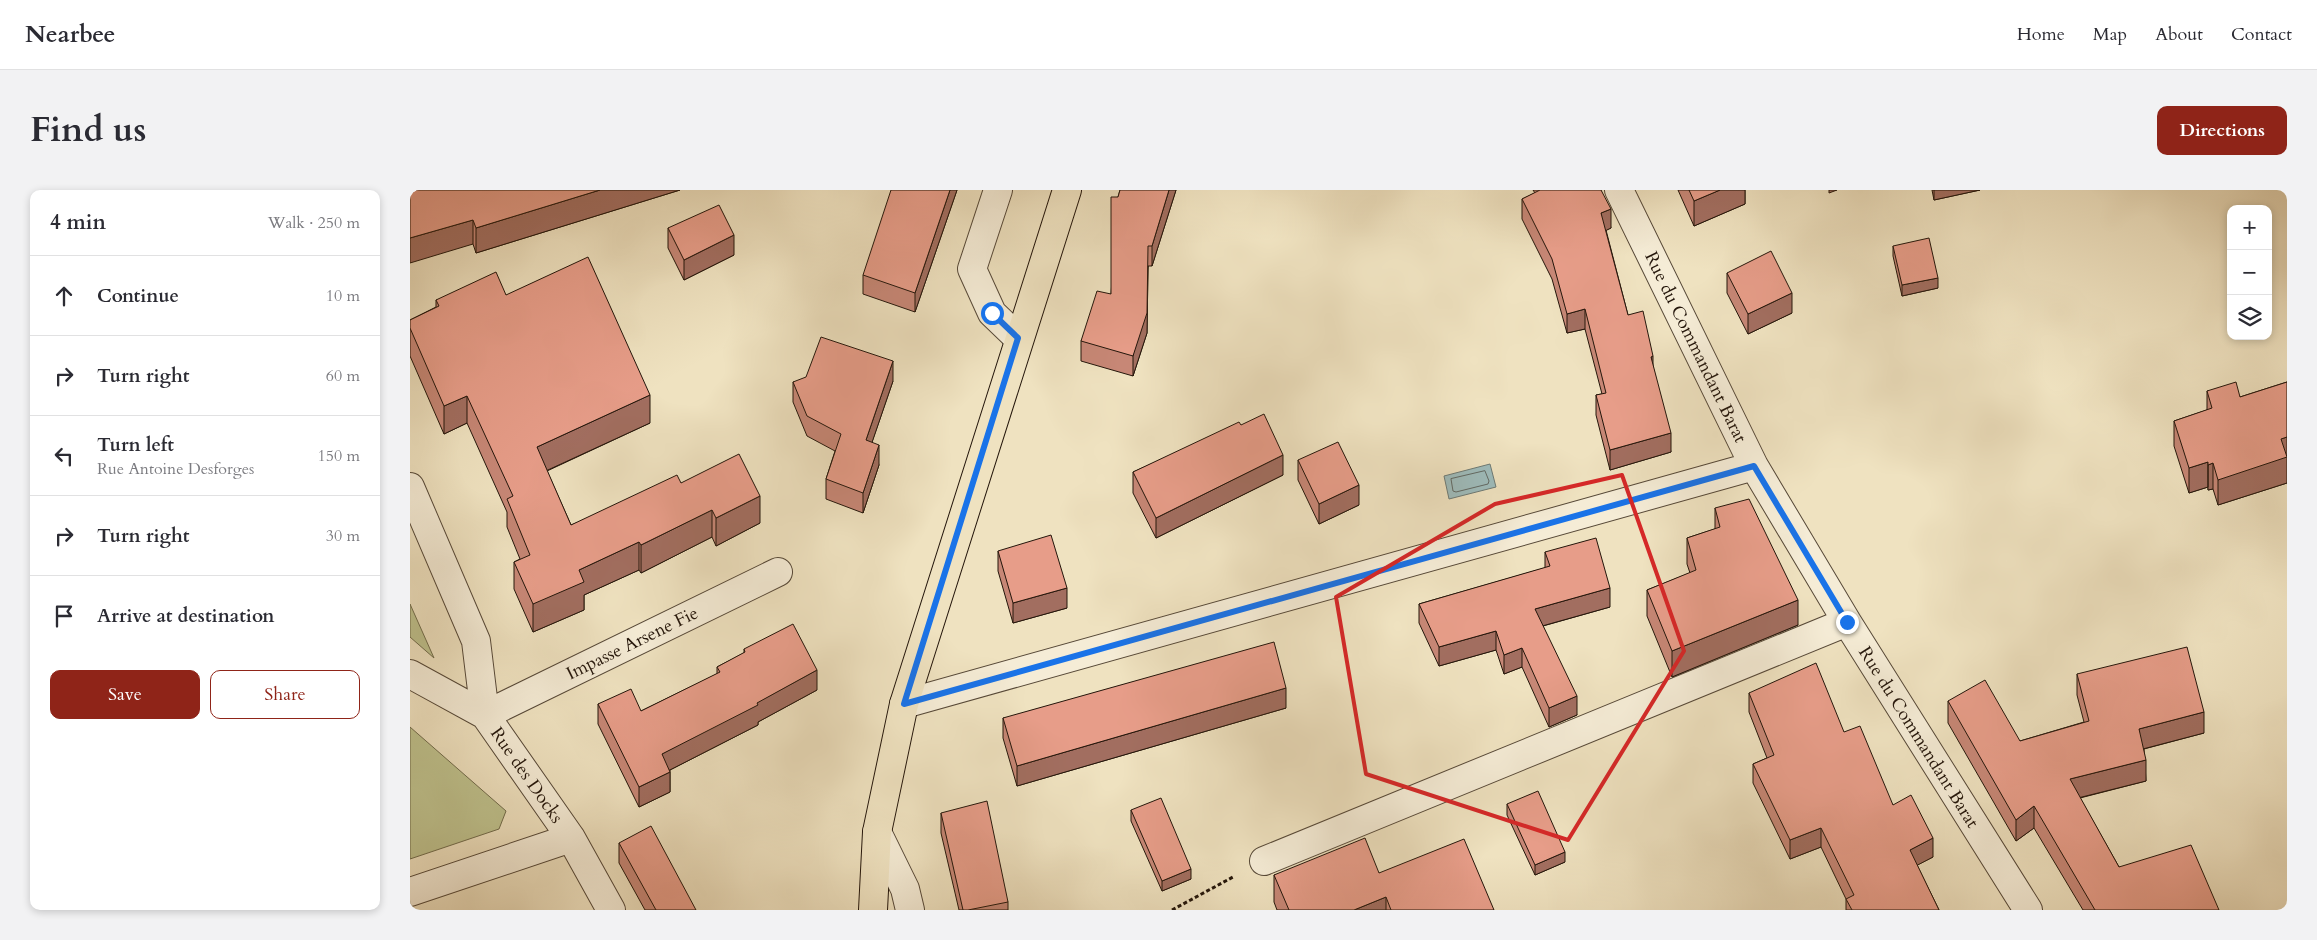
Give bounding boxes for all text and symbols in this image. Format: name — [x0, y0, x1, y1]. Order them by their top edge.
text: Nearbee — [25, 18, 115, 51]
text: Home — [2017, 22, 2065, 47]
text: Map — [2093, 22, 2127, 47]
text: About — [2155, 22, 2203, 47]
text: Contact — [2231, 22, 2292, 47]
text: Find us — [30, 106, 146, 154]
button: Directions — [2157, 106, 2287, 155]
map controls — [2227, 205, 2272, 340]
button: + — [2227, 205, 2272, 250]
text: 4 min — [50, 208, 106, 237]
text: Walk · 250 m — [268, 212, 360, 234]
street label: Rue du Commandant Barat — [1638, 247, 1753, 447]
button: − — [2227, 250, 2272, 295]
icon: ahead — [50, 282, 78, 310]
text: Continue — [97, 283, 179, 309]
text: 10 m — [326, 285, 360, 307]
button: layers — [2227, 295, 2272, 340]
route start — [981, 302, 1004, 325]
icon: right — [50, 362, 78, 390]
text: Turn right — [97, 363, 189, 389]
text: 60 m — [326, 365, 360, 387]
text: Turn left — [97, 432, 174, 458]
icon: left — [50, 442, 78, 470]
text: 150 m — [318, 445, 360, 467]
text: Rue Antoine Desforges — [97, 458, 254, 480]
icon: right — [50, 522, 78, 550]
text: Turn right — [97, 523, 189, 549]
text: 30 m — [326, 525, 360, 547]
street label: Impasse Arsene Fie — [562, 601, 702, 686]
icon: arrive — [50, 602, 78, 630]
text: Arrive at destination — [97, 603, 274, 629]
route end — [1836, 611, 1859, 634]
street label: Rue du Commandant Barat — [1852, 642, 1985, 833]
button: Save — [50, 670, 200, 719]
button: Share — [210, 670, 360, 719]
street label: Rue des Docks — [484, 722, 569, 828]

